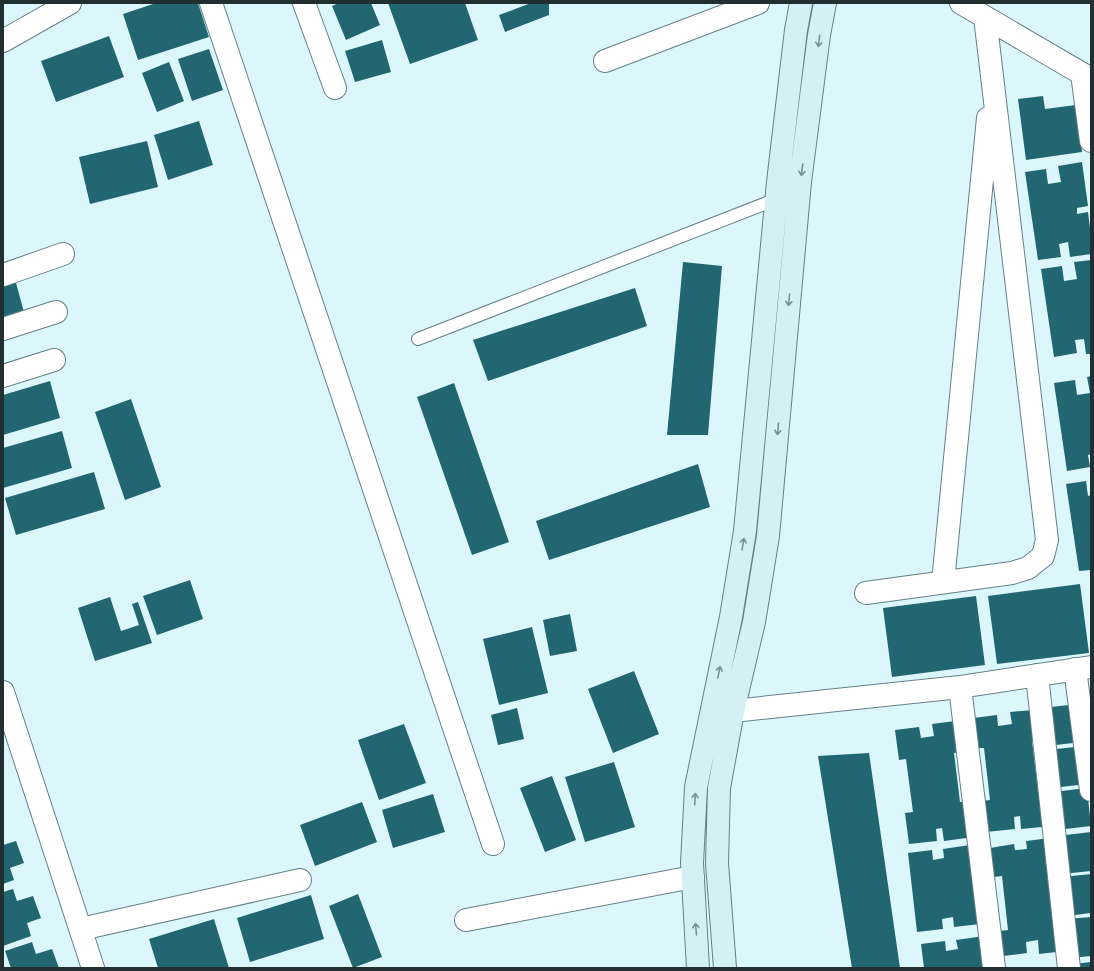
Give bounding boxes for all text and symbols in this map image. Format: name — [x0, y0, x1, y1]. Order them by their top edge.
one-way arrow — [815, 35, 823, 48]
one-way arrow — [798, 163, 806, 176]
one-way arrow — [786, 293, 793, 306]
one-way arrow — [774, 422, 781, 435]
one-way arrow — [739, 538, 747, 551]
one-way arrow — [716, 666, 724, 679]
one-way arrow — [692, 793, 699, 806]
one-way arrow — [692, 923, 699, 936]

